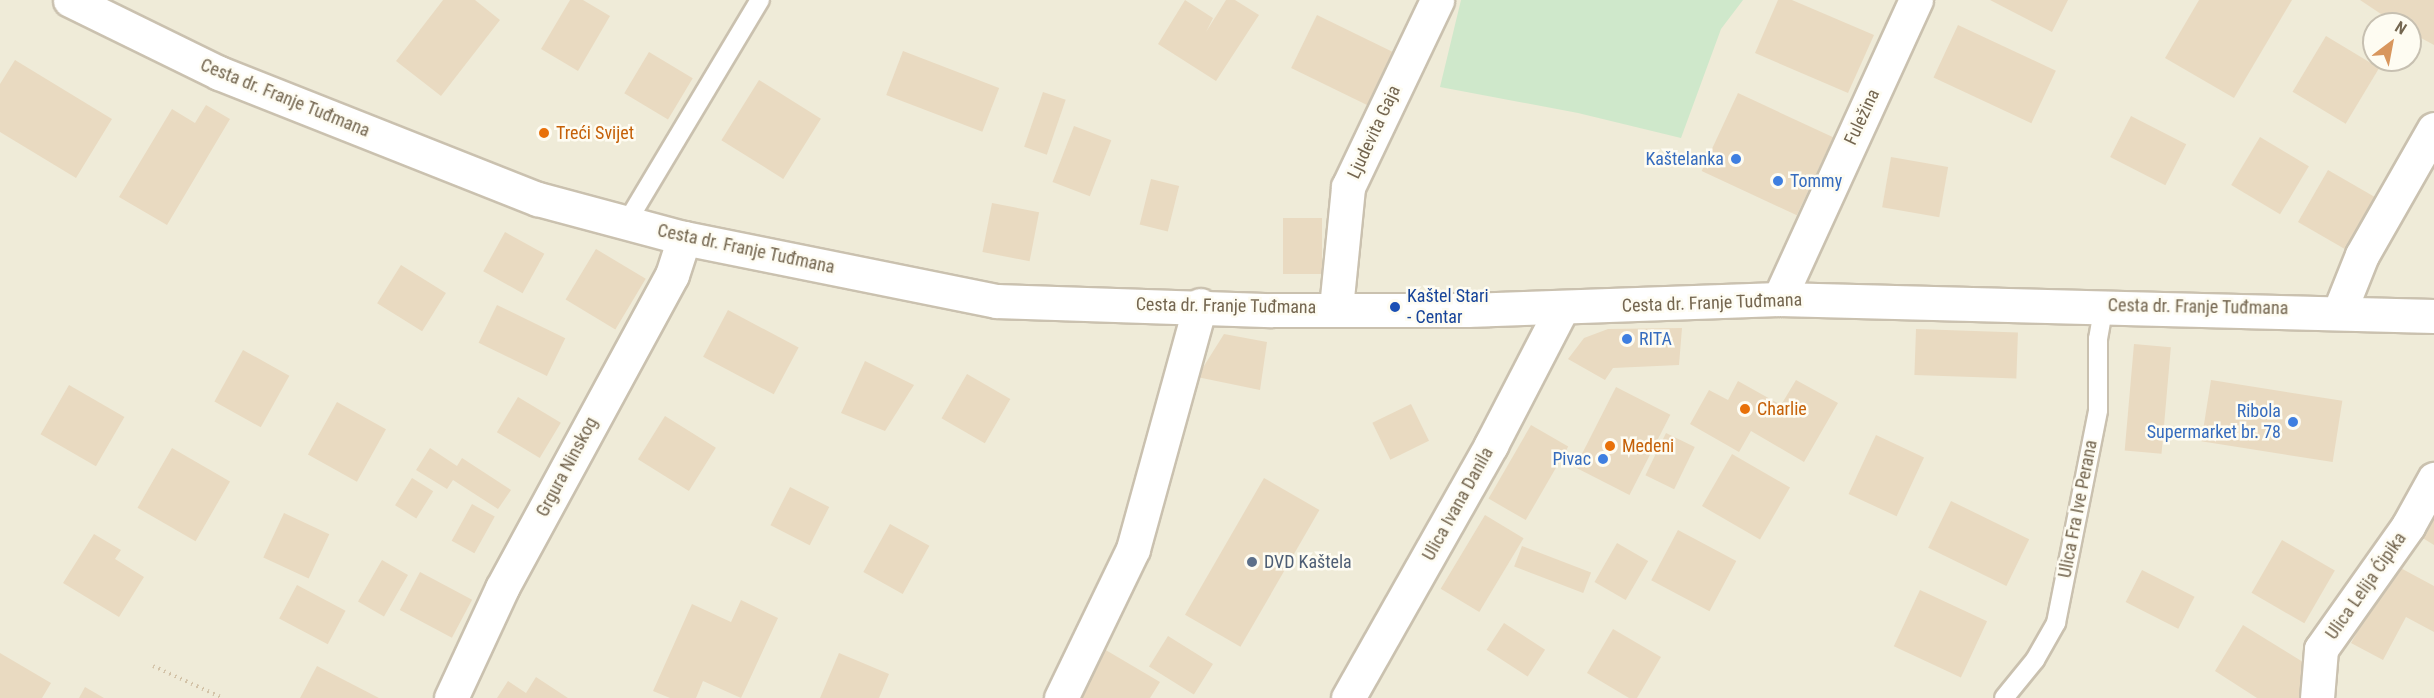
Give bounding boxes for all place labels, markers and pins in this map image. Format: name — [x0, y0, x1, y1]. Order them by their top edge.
place label: Treći Svijet — [556, 122, 634, 144]
marker: Treći Svijet — [537, 126, 551, 140]
place label: Kaštelanka — [1645, 148, 1724, 170]
marker: Kaštelanka — [1729, 152, 1743, 166]
place label: Tommy — [1790, 170, 1842, 192]
marker: Tommy — [1771, 174, 1785, 188]
place label: Kaštel Stari - Centar — [1407, 286, 1489, 328]
marker: Kaštel Stari - Centar — [1388, 300, 1402, 314]
place label: RITA — [1639, 328, 1672, 350]
marker: RITA — [1620, 332, 1634, 346]
place label: Charlie — [1757, 398, 1807, 420]
place label: Ribola Supermarket br. 78 — [2147, 401, 2281, 444]
marker: Charlie — [1738, 402, 1752, 416]
marker: Ribola Supermarket br. 78 — [2286, 415, 2300, 429]
place label: Medeni — [1622, 435, 1674, 457]
marker: Medeni — [1603, 439, 1617, 453]
place label: Pivac — [1552, 448, 1591, 470]
marker: Pivac — [1596, 452, 1610, 466]
place label: DVD Kaštela — [1264, 551, 1352, 573]
marker: DVD Kaštela — [1245, 555, 1259, 569]

